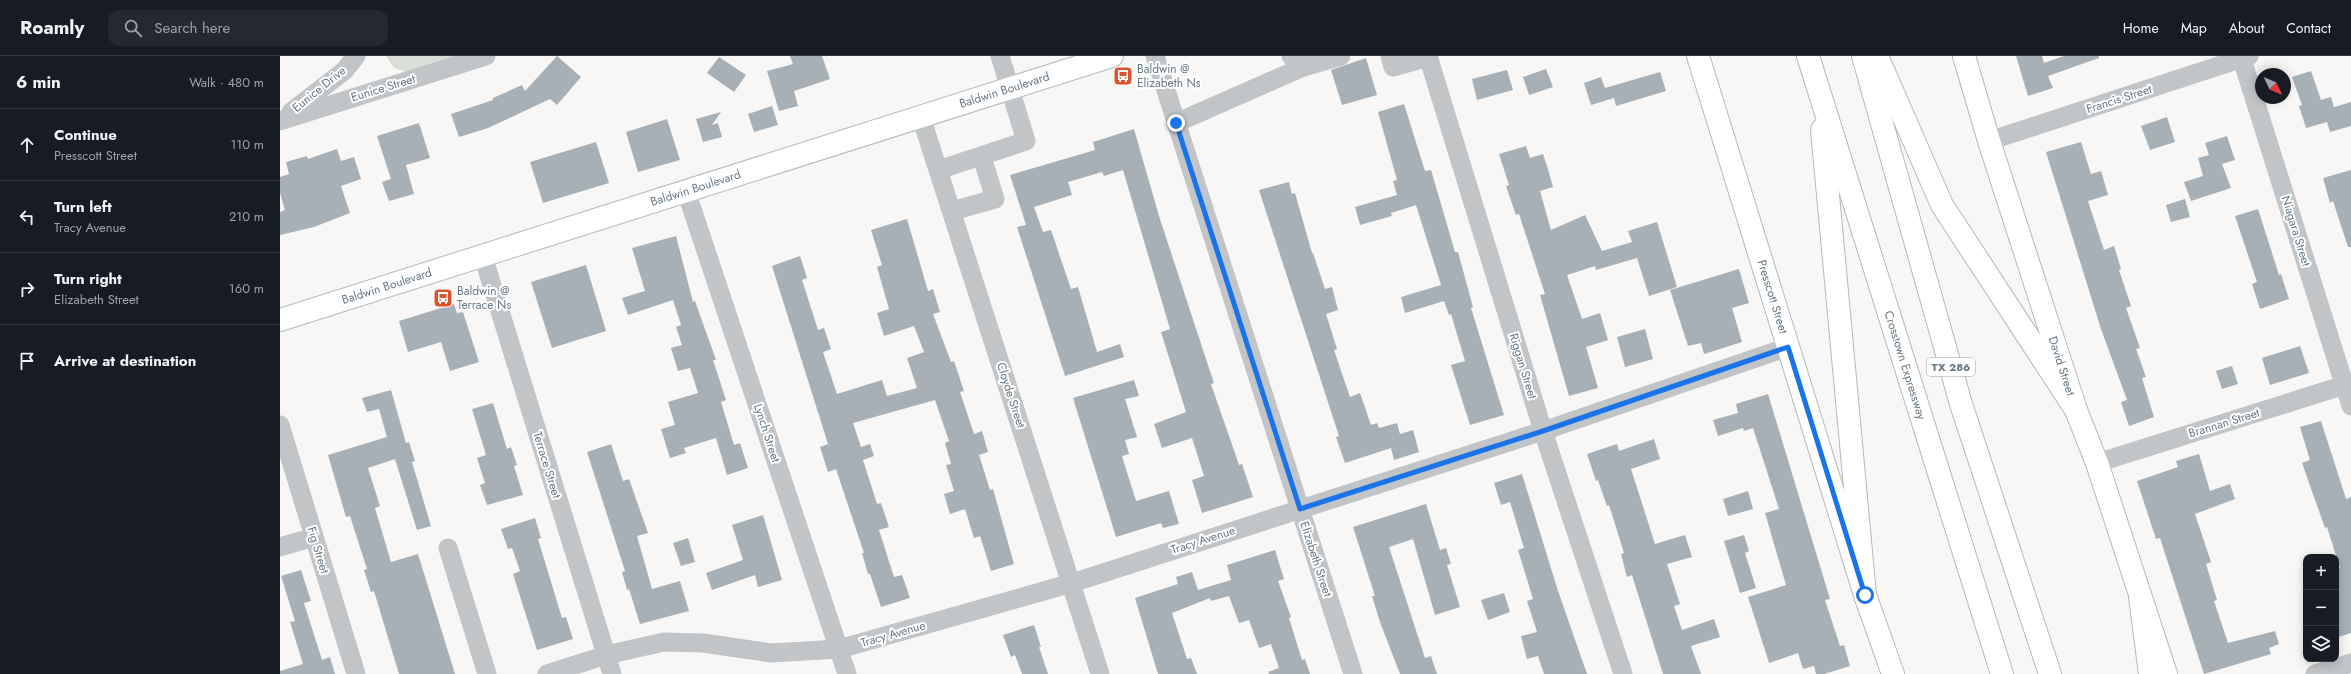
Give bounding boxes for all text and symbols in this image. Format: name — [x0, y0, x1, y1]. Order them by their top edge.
search box — [108, 10, 388, 46]
text: Roamly — [20, 14, 84, 41]
icon: search — [122, 17, 144, 39]
text: Search here — [154, 17, 230, 39]
text: Home — [2123, 18, 2159, 38]
text: Map — [2181, 18, 2207, 38]
text: About — [2229, 18, 2264, 38]
text: Contact — [2286, 18, 2331, 38]
place label: Baldwin @ Elizabeth Ns — [1137, 60, 1201, 92]
street label: Eunice Drive — [288, 62, 350, 116]
bus stop icon: Baldwin @ Elizabeth Ns — [1112, 65, 1134, 87]
street label: Baldwin Boulevard — [957, 67, 1052, 113]
north arrow — [2255, 68, 2291, 104]
text: 6 min — [16, 70, 61, 94]
street label: Eunice Street — [349, 70, 418, 106]
text: Walk · 480 m — [189, 73, 264, 92]
street label: Francis Street — [2084, 80, 2154, 118]
route end — [1167, 114, 1185, 132]
text: Continue — [54, 124, 117, 146]
icon: ahead — [16, 134, 38, 156]
text: 110 m — [230, 135, 264, 154]
text: Presscott Street — [54, 146, 137, 165]
street label: Baldwin Boulevard — [648, 165, 743, 211]
street label: Niagara Street — [2277, 193, 2315, 269]
text: Turn left — [54, 196, 112, 218]
icon: left — [16, 206, 38, 228]
text: 210 m — [229, 207, 264, 226]
text: Tracy Avenue — [54, 218, 126, 237]
street label: Presscott Street — [1753, 257, 1793, 336]
street label: Baldwin Boulevard — [339, 263, 434, 309]
text: Turn right — [54, 268, 122, 290]
icon: right — [16, 278, 38, 300]
text: 160 m — [229, 279, 264, 298]
place label: Baldwin @ Terrace Ns — [457, 282, 511, 314]
bus stop icon: Baldwin @ Terrace Ns — [432, 287, 454, 309]
text: Elizabeth Street — [54, 290, 139, 309]
street label: Crosstown Expressway — [1880, 308, 1931, 423]
street label: Riggan Street — [1504, 331, 1542, 401]
street label: David Street — [2044, 334, 2080, 398]
icon: arrive — [16, 350, 38, 372]
text: Arrive at destination — [54, 350, 196, 372]
road number: TX 286 — [1927, 358, 1975, 376]
street label: Cloyde Street — [992, 360, 1030, 430]
street label: Lynch Street — [749, 401, 785, 465]
street label: Brannan Street — [2186, 404, 2262, 442]
street label: Terrace Street — [528, 430, 566, 501]
street label: Elizabeth Street — [1295, 519, 1337, 599]
street label: Tracy Avenue — [1169, 521, 1237, 559]
street label: Fig Street — [302, 524, 334, 576]
map controls — [2303, 554, 2339, 662]
button: + — [2303, 554, 2339, 590]
route start — [1856, 586, 1874, 604]
button: − — [2303, 590, 2339, 626]
street label: Tracy Avenue — [859, 616, 927, 652]
button: layers — [2303, 626, 2339, 662]

